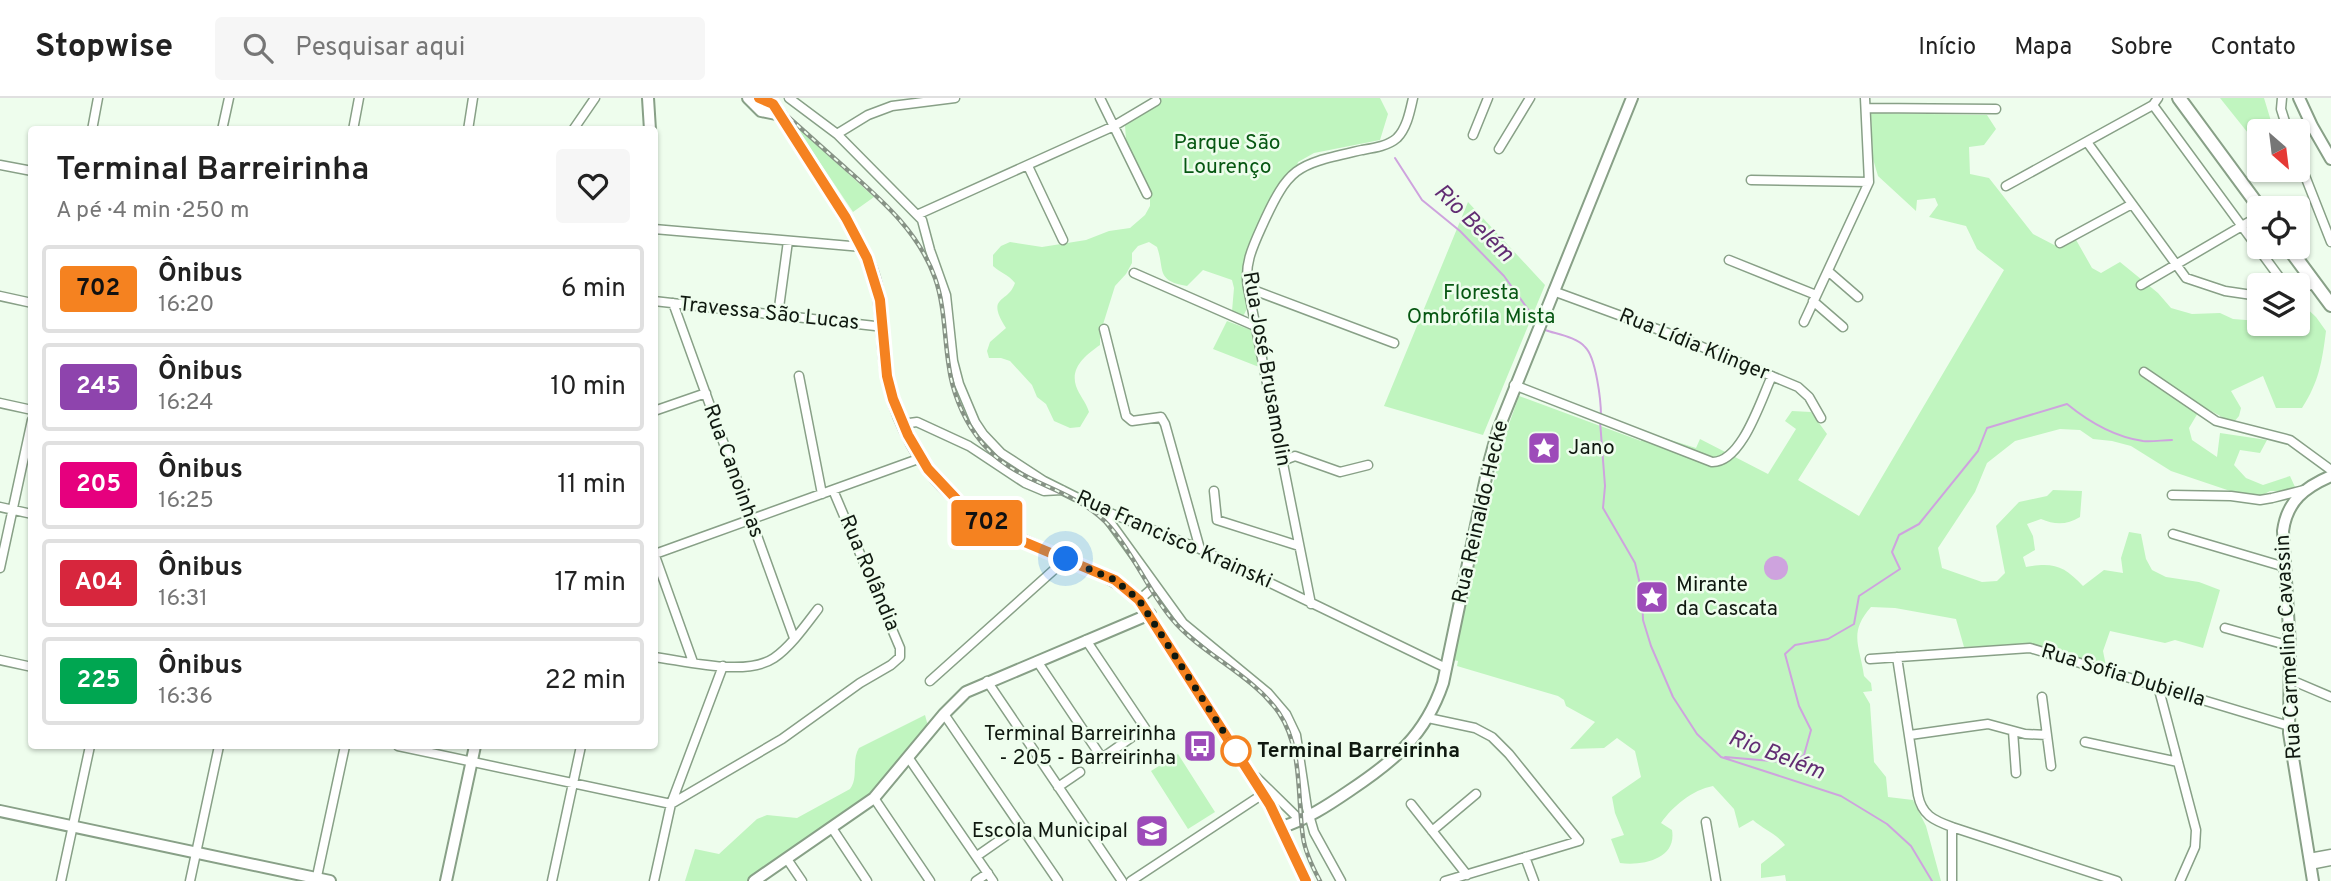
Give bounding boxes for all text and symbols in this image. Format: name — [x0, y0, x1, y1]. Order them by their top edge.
search box — [215, 17, 705, 80]
text: Stopwise — [35, 27, 173, 69]
icon: search — [239, 29, 277, 67]
text: Pesquisar aqui — [295, 32, 465, 65]
text: Início — [1918, 33, 1976, 63]
text: Mapa — [2014, 33, 2072, 63]
text: Sobre — [2110, 33, 2173, 63]
text: Contato — [2211, 33, 2296, 63]
north arrow — [2247, 119, 2310, 182]
map controls — [2247, 119, 2310, 336]
park label: Parque São Lourenço — [1174, 130, 1280, 181]
button: heart — [556, 149, 630, 223]
text: Terminal Barreirinha — [56, 150, 369, 192]
water label: Rio Belém — [1427, 179, 1519, 270]
button: locate — [2247, 196, 2310, 259]
text: A pé · 4 min · 250 m — [56, 197, 249, 226]
text: Ônibus — [158, 258, 243, 291]
street label: Rua José Brusamolin — [1236, 269, 1296, 469]
text: 6 min — [561, 273, 626, 306]
button: layers — [2247, 273, 2310, 336]
text: 702 — [77, 274, 120, 304]
park label: Floresta Ombrófila Mista — [1407, 280, 1555, 331]
text: 16:20 — [158, 291, 214, 320]
street label: Travessa São Lucas — [677, 291, 861, 337]
street label: Rua Lídia Klinger — [1615, 303, 1773, 387]
text: Ônibus — [158, 356, 243, 389]
text: 10 min — [550, 371, 626, 404]
text: 245 — [76, 372, 121, 402]
text: 16:24 — [158, 389, 214, 418]
street label: Rua Canoinhas — [696, 400, 770, 542]
street label: Rua Reinaldo Hecke — [1447, 418, 1515, 606]
place icon: Jano — [1525, 429, 1563, 467]
place label: Jano — [1568, 435, 1615, 462]
text: Ônibus — [158, 454, 243, 487]
text: 11 min — [557, 469, 626, 502]
text: 205 — [76, 470, 121, 500]
street label: Rua Francisco Krainski — [1072, 485, 1276, 595]
text: 16:25 — [158, 487, 214, 516]
line badge: 702 — [947, 500, 1027, 546]
text: 702 — [965, 508, 1009, 538]
street label: Rua Rolândia — [832, 511, 906, 635]
street label: Rua Carmelina Cavassin — [2270, 534, 2308, 760]
your location — [1048, 541, 1083, 576]
text: Ônibus — [158, 552, 243, 585]
text: 17 min — [554, 567, 626, 600]
text: A04 — [75, 568, 122, 598]
place label: Mirante da Cascata — [1676, 572, 1778, 623]
place icon: Mirante da Cascata — [1633, 578, 1671, 616]
text: 16:31 — [158, 585, 208, 614]
street label: Rua Sofia Dubiella — [2038, 638, 2208, 714]
text: Ônibus — [158, 650, 243, 683]
text: 22 min — [545, 665, 626, 698]
text: 225 — [76, 666, 121, 696]
text: 16:36 — [158, 683, 213, 712]
place label: Terminal Barreirinha - 205 - Barreirinha — [984, 721, 1176, 772]
water label: Rio Belém — [1724, 724, 1828, 788]
bus stop icon: Terminal Barreirinha - 205 - Barreirinha — [1181, 727, 1219, 765]
marker: Terminal Barreirinha — [1221, 736, 1251, 766]
place label: Terminal Barreirinha — [1257, 738, 1460, 765]
school or university icon: Escola Municipal — [1133, 812, 1171, 850]
place label: Escola Municipal — [972, 818, 1128, 845]

